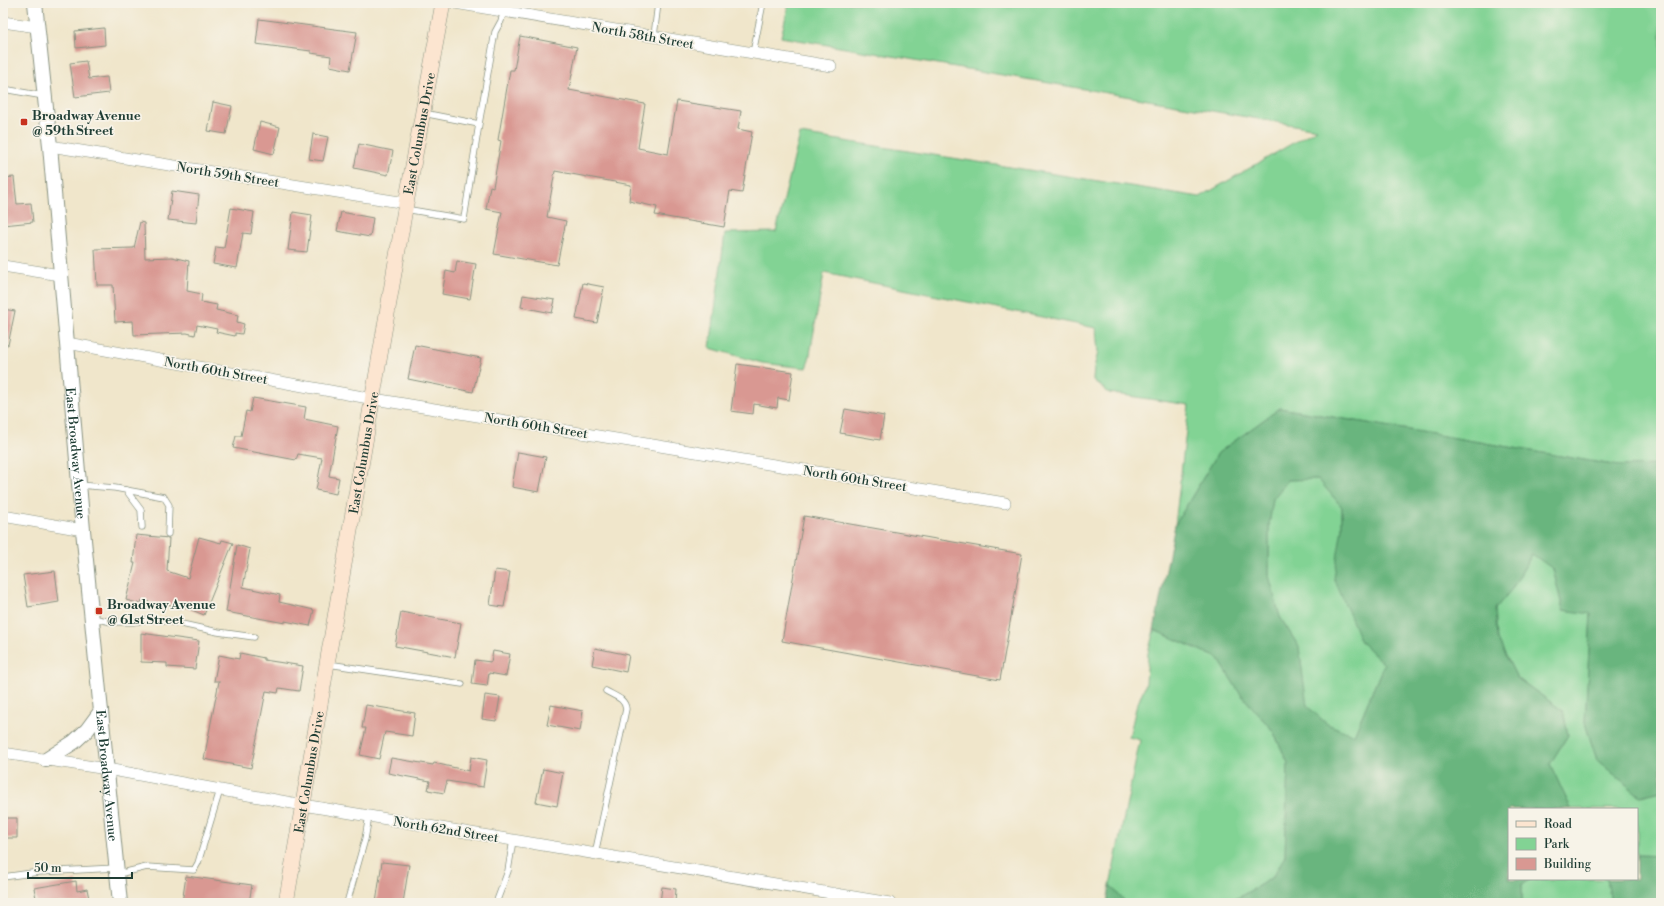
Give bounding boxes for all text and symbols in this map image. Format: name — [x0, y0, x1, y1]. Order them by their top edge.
street label: North 58th Street — [590, 19, 696, 53]
street label: East Columbus Drive — [401, 71, 439, 196]
place label: Broadway Avenue @ 59th Street — [32, 108, 141, 139]
marker: Broadway Avenue @ 59th Street — [19, 117, 29, 127]
street label: North 59th Street — [175, 159, 281, 191]
street label: North 60th Street — [163, 354, 269, 388]
street label: East Broadway Avenue — [62, 387, 89, 520]
street label: East Columbus Drive — [346, 390, 383, 515]
street label: North 60th Street — [483, 410, 589, 442]
street label: North 60th Street — [802, 463, 908, 495]
place label: Broadway Avenue @ 61st Street — [107, 597, 216, 628]
marker: Broadway Avenue @ 61st Street — [94, 606, 104, 616]
street label: East Broadway Avenue — [92, 709, 121, 843]
street label: East Columbus Drive — [291, 709, 328, 835]
legend — [1508, 808, 1638, 880]
street label: North 62nd Street — [392, 814, 500, 846]
text: Road — [1544, 817, 1572, 832]
text: Park — [1544, 837, 1570, 852]
scale bar — [28, 854, 132, 880]
text: Building — [1543, 857, 1592, 872]
text: 50 m — [34, 861, 62, 876]

